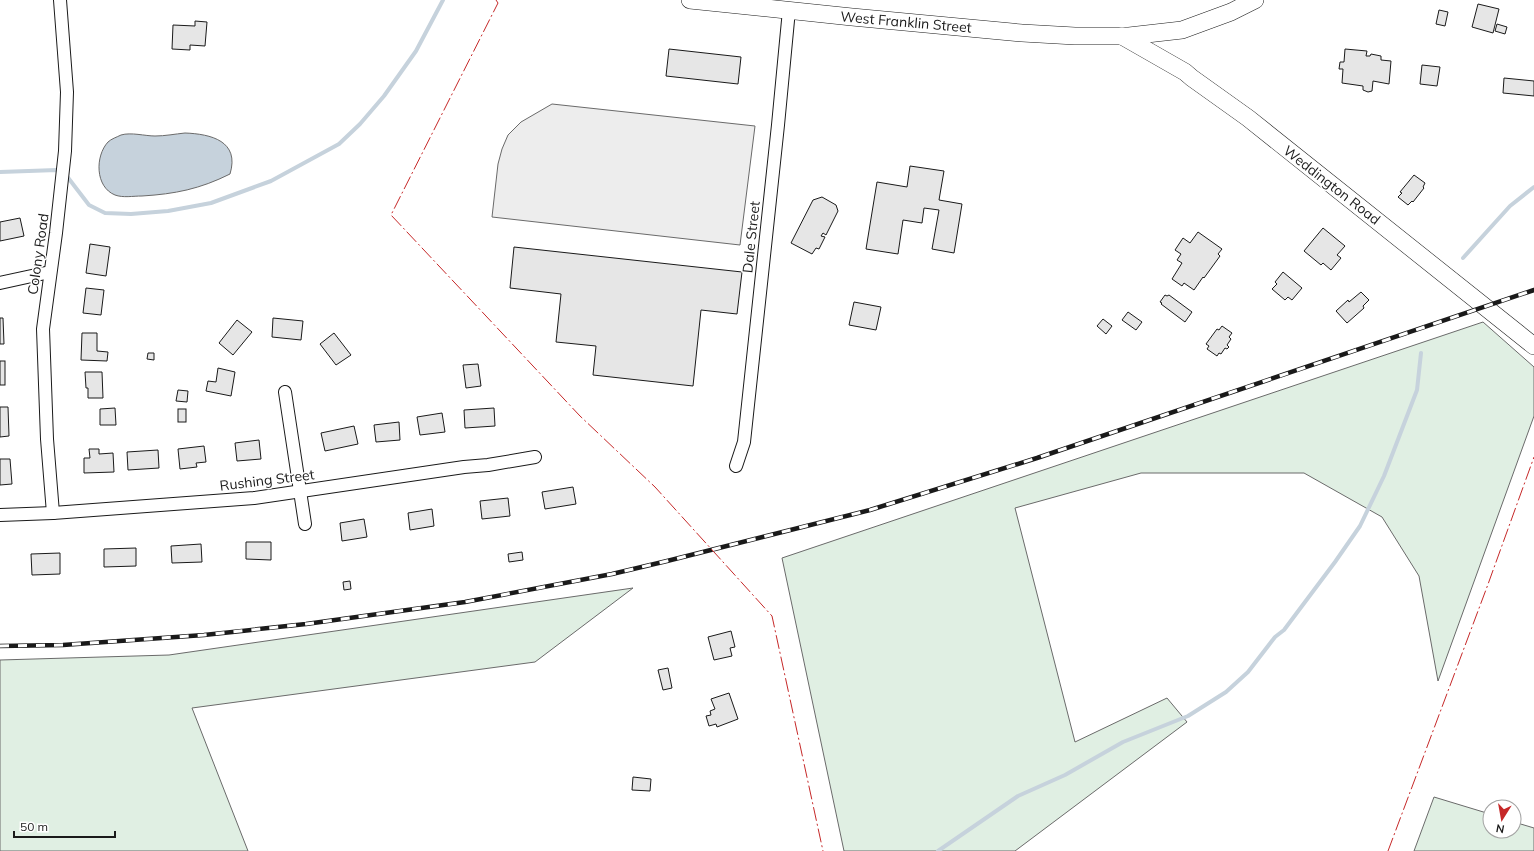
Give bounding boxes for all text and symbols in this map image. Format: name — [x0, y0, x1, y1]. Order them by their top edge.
street label: West Franklin Street — [840, 7, 972, 37]
street label: Weddington Road — [1280, 142, 1384, 228]
street label: Dale Street — [738, 200, 764, 274]
street label: Colony Road — [23, 212, 53, 296]
street label: Rushing Street — [219, 465, 315, 495]
north arrow — [1482, 799, 1522, 839]
scale bar — [14, 813, 115, 839]
text: 50 m — [20, 819, 48, 834]
text: N — [1495, 821, 1506, 836]

